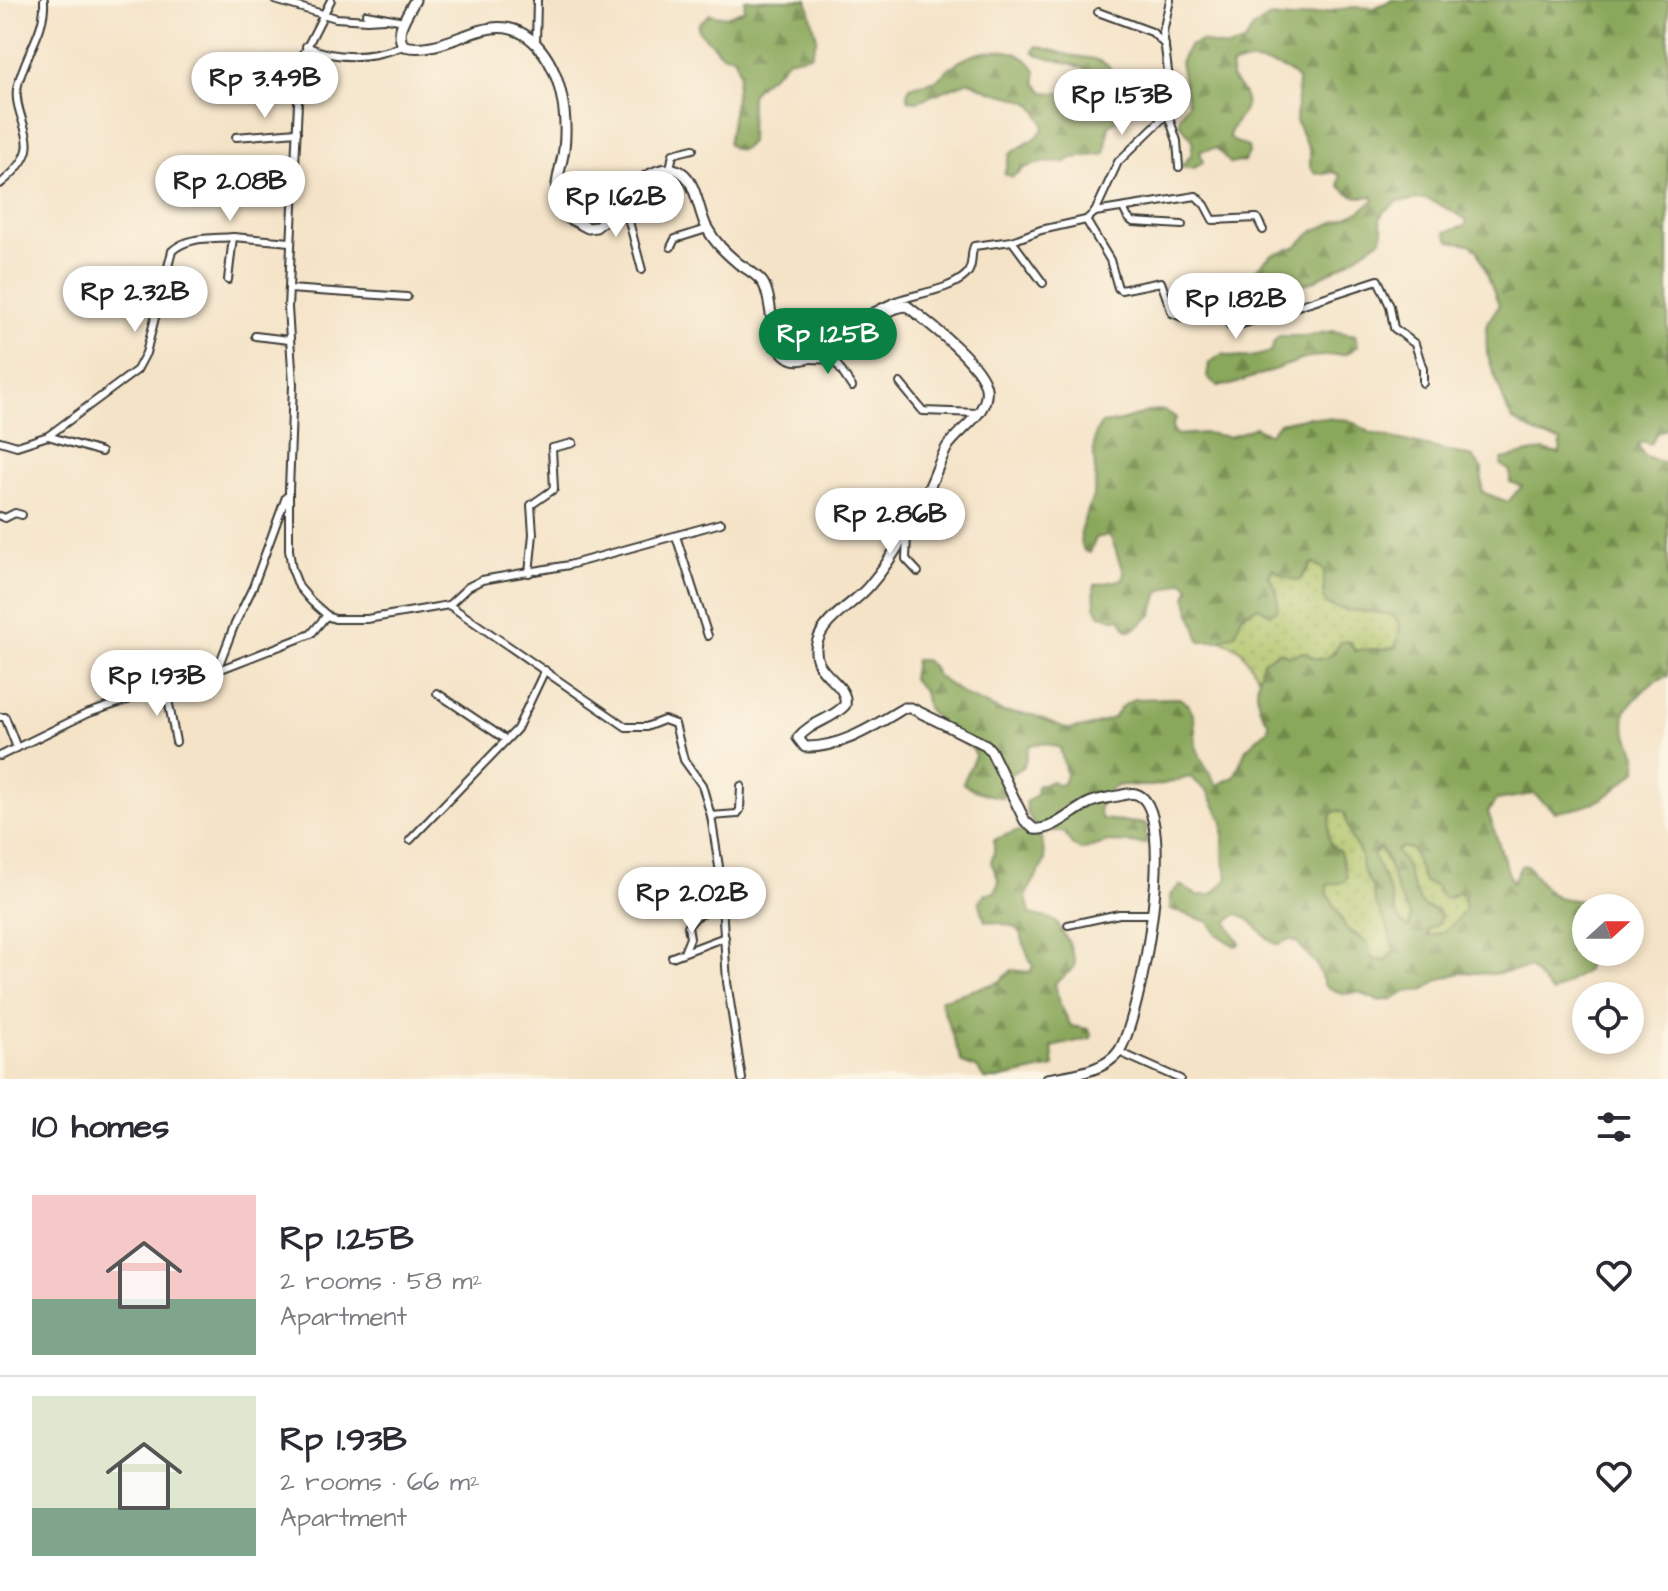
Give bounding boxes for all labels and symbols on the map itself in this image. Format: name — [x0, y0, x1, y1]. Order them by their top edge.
pin: Rp 3.49B — [182, 52, 348, 120]
pin: Rp 1.53B — [1039, 69, 1205, 137]
pin: Rp 2.08B — [147, 155, 313, 223]
pin: Rp 1.62B — [533, 171, 699, 239]
pin: Rp 2.32B — [52, 266, 218, 334]
pin: Rp 1.82B — [1153, 273, 1319, 341]
pin: Rp 1.25B — [745, 308, 911, 376]
pin: Rp 2.86B — [807, 488, 973, 556]
pin: Rp 1.93B — [74, 650, 240, 718]
pin: Rp 2.02B — [609, 867, 775, 935]
north arrow — [1572, 894, 1644, 966]

